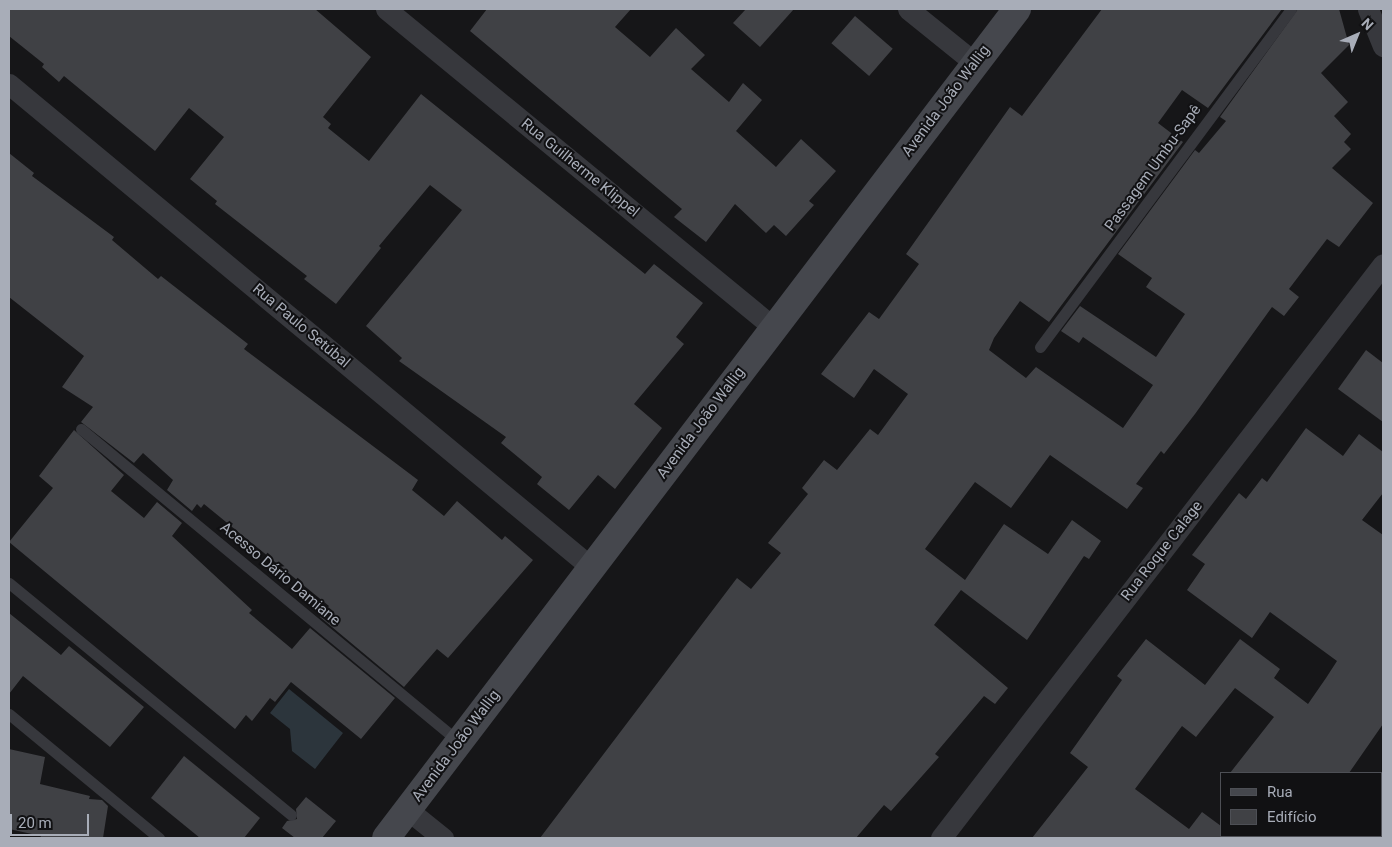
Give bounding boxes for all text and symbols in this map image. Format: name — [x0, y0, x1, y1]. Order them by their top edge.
north arrow — [1332, 10, 1382, 60]
text: N — [1358, 15, 1377, 33]
street label: Avenida João Wallig — [898, 42, 994, 160]
street label: Passagem Umbu-Sapê — [1101, 101, 1205, 235]
street label: Rua Guilherme Klippel — [517, 115, 643, 221]
street label: Rua Paulo Setúbal — [249, 280, 353, 372]
street label: Avenida João Wallig — [653, 364, 749, 482]
street label: Rua Roque Calage — [1117, 497, 1207, 605]
street label: Acesso Dário Damiane — [216, 518, 344, 630]
street label: Avenida João Wallig — [408, 687, 504, 805]
legend — [1220, 772, 1382, 837]
text: Rua — [1267, 783, 1293, 801]
scale bar — [12, 804, 91, 836]
text: Edifício — [1267, 808, 1316, 826]
text: 20 m — [18, 814, 52, 832]

